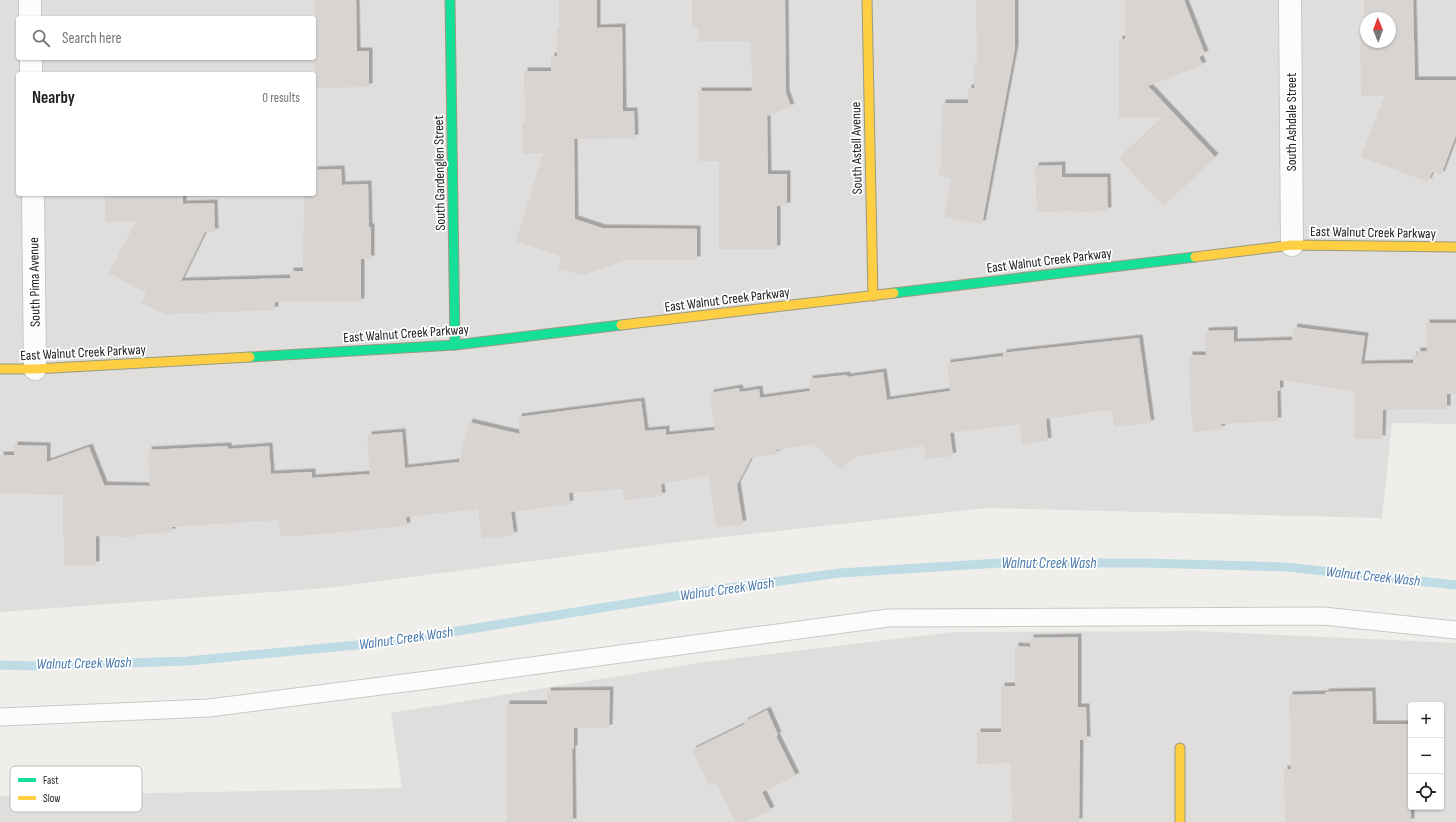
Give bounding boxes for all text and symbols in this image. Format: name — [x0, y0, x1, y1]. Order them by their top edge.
north arrow — [1360, 12, 1396, 48]
search box — [16, 16, 316, 60]
icon: search — [30, 27, 52, 49]
text: Search here — [62, 29, 122, 48]
street label: South Ashdale Street — [1283, 73, 1300, 171]
text: Nearby — [32, 88, 75, 108]
text: 0 results — [262, 90, 300, 106]
street label: South Astell Avenue — [847, 102, 866, 194]
street label: South Gardenglen Street — [430, 115, 449, 231]
street label: East Walnut Creek Parkway — [1310, 223, 1437, 242]
street label: South Pima Avenue — [25, 237, 44, 327]
street label: East Walnut Creek Parkway — [986, 244, 1113, 277]
street label: East Walnut Creek Parkway — [664, 283, 791, 316]
street label: East Walnut Creek Parkway — [343, 321, 470, 346]
street label: East Walnut Creek Parkway — [20, 341, 147, 364]
water label: Walnut Creek Wash — [1001, 554, 1097, 573]
water label: Walnut Creek Wash — [1325, 562, 1421, 591]
water label: Walnut Creek Wash — [679, 573, 775, 606]
water label: Walnut Creek Wash — [358, 622, 454, 655]
water label: Walnut Creek Wash — [36, 653, 132, 674]
map controls — [1408, 702, 1444, 810]
button: + — [1408, 702, 1444, 738]
button: − — [1408, 738, 1444, 774]
legend — [10, 766, 142, 812]
text: Fast — [43, 774, 59, 787]
button: locate — [1408, 774, 1444, 810]
text: Slow — [43, 792, 60, 805]

